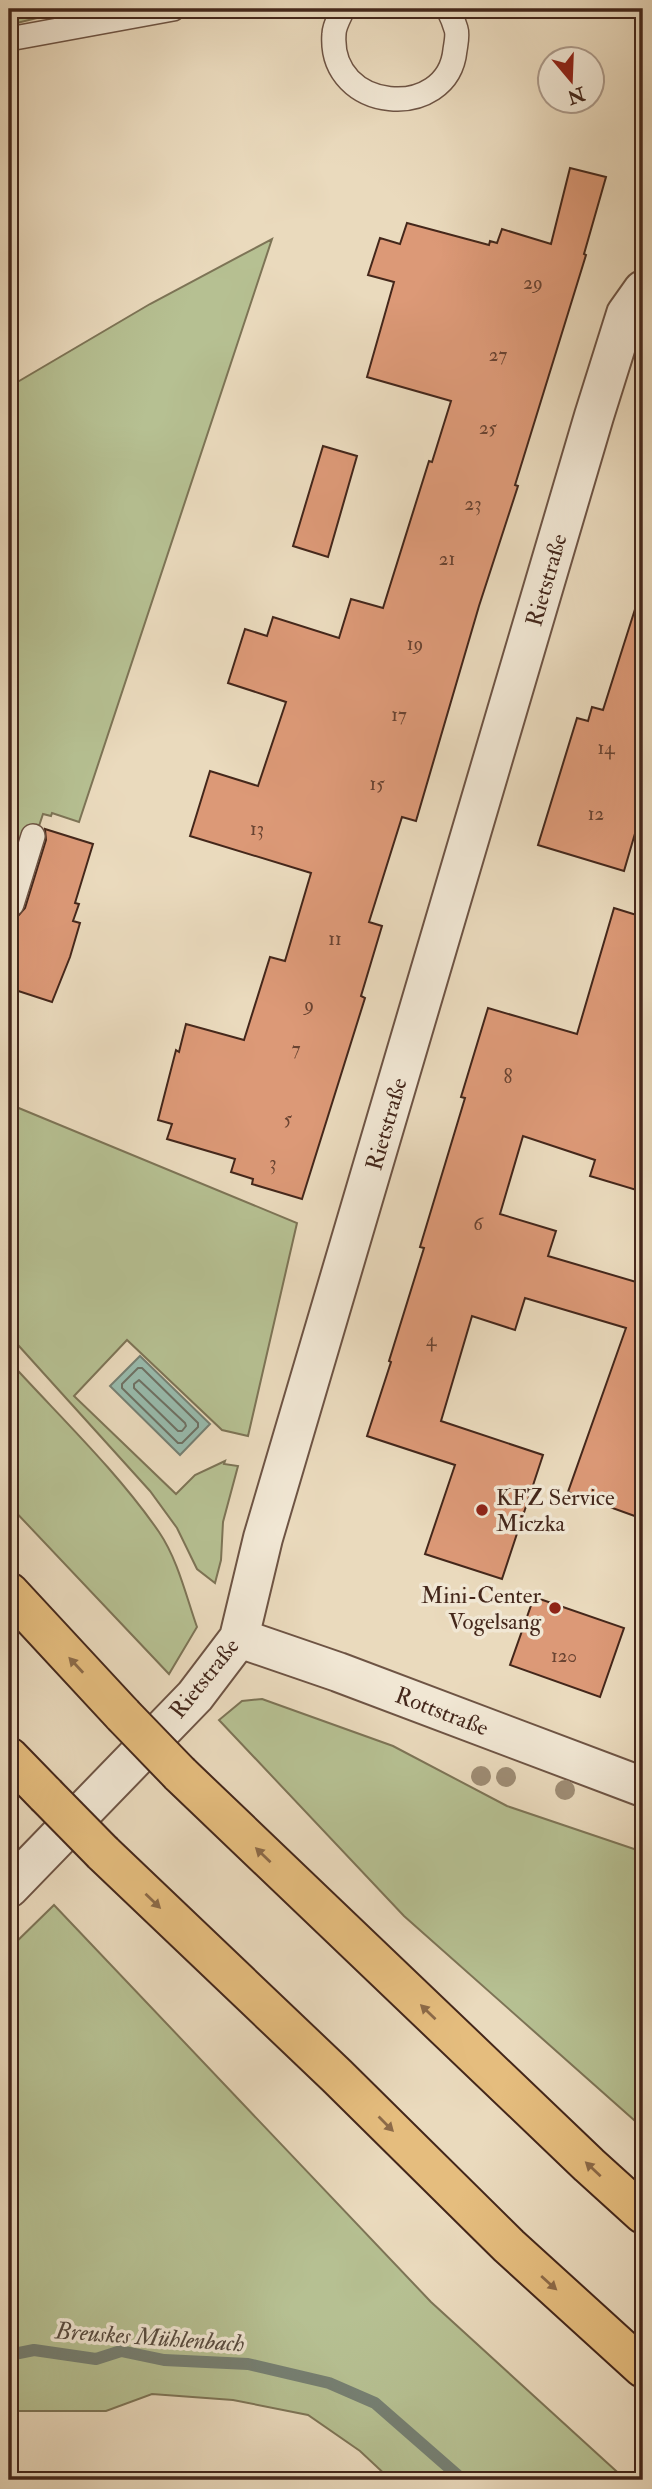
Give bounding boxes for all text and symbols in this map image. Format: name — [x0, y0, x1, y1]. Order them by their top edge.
north arrow — [536, 46, 606, 116]
text: N — [563, 81, 589, 110]
house number: 29 — [523, 271, 543, 295]
house number: 27 — [489, 343, 507, 367]
house number: 25 — [479, 416, 498, 440]
house number: 23 — [465, 492, 481, 516]
street label: Rietstraße — [519, 530, 574, 630]
house number: 21 — [439, 547, 455, 571]
house number: 19 — [407, 632, 423, 656]
house number: 17 — [391, 703, 407, 727]
house number: 14 — [597, 736, 615, 760]
house number: 15 — [369, 772, 385, 796]
house number: 12 — [588, 802, 604, 826]
house number: 13 — [250, 817, 264, 841]
house number: 11 — [328, 927, 342, 951]
house number: 9 — [302, 993, 314, 1017]
house number: 7 — [292, 1037, 301, 1061]
house number: 8 — [504, 1065, 513, 1089]
street label: Rietstraße — [359, 1074, 414, 1174]
house number: 5 — [284, 1107, 293, 1131]
house number: 3 — [269, 1151, 277, 1175]
house number: 6 — [473, 1212, 484, 1236]
house number: 4 — [426, 1328, 437, 1352]
place label: KFZ Service Miczka — [496, 1483, 615, 1538]
marker: KFZ Service Miczka — [474, 1502, 490, 1518]
place label: Mini-Center Vogelsang — [421, 1581, 542, 1636]
marker: Mini-Center Vogelsang — [547, 1600, 563, 1616]
street label: Rietstraße — [163, 1632, 246, 1724]
house number: 120 — [551, 1644, 577, 1668]
one-way arrow — [69, 1657, 85, 1674]
street label: Rottstraße — [391, 1680, 493, 1743]
one-way arrow — [255, 1846, 272, 1863]
one-way arrow — [144, 1892, 161, 1908]
one-way arrow — [420, 2004, 437, 2020]
one-way arrow — [377, 2116, 394, 2132]
one-way arrow — [585, 2161, 602, 2177]
one-way arrow — [540, 2274, 557, 2290]
water label: Breuskes Mühlenbach — [53, 2315, 246, 2360]

